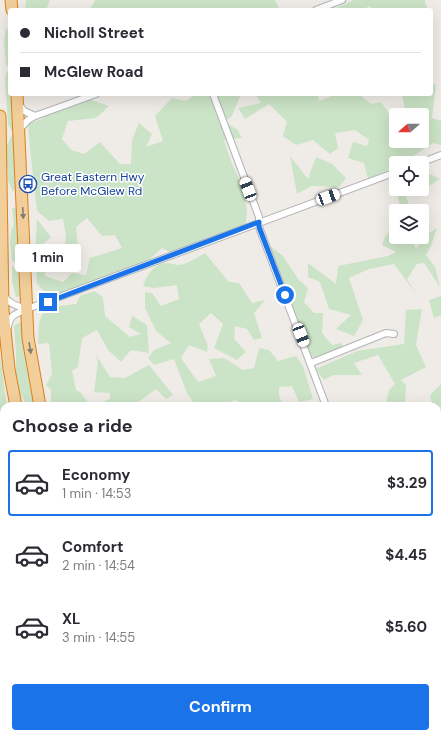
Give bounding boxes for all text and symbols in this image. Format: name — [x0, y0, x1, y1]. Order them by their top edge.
text: Nicholl Street — [44, 23, 144, 43]
text: McGlew Road — [44, 62, 143, 82]
north arrow — [389, 108, 429, 148]
map controls — [389, 108, 429, 244]
button: locate — [389, 156, 429, 196]
place label: Great Eastern Hwy Before McGlew Rd — [41, 169, 145, 199]
bus stop icon: Great Eastern Hwy Before McGlew Rd — [18, 174, 38, 194]
car — [238, 176, 258, 202]
car — [315, 187, 341, 207]
button: layers — [389, 204, 429, 244]
one-way arrow — [20, 207, 26, 220]
callout: 1 min — [15, 244, 81, 272]
text: 1 min — [32, 249, 64, 266]
route start — [276, 286, 294, 304]
route end — [39, 293, 57, 311]
car — [291, 322, 311, 348]
one-way arrow — [27, 342, 33, 354]
text: Choose a ride — [12, 414, 133, 438]
icon: car — [14, 465, 50, 501]
text: Economy — [62, 465, 130, 485]
text: $3.29 — [387, 473, 427, 493]
text: 1 min · 14:53 — [62, 485, 131, 502]
icon: car — [14, 537, 50, 573]
text: Comfort — [62, 537, 123, 557]
text: $4.45 — [385, 545, 427, 565]
text: 2 min · 14:54 — [62, 557, 135, 574]
icon: car — [14, 609, 50, 645]
text: XL — [62, 609, 80, 629]
text: $5.60 — [385, 617, 427, 637]
text: 3 min · 14:55 — [62, 629, 135, 646]
button: Confirm — [12, 684, 429, 730]

